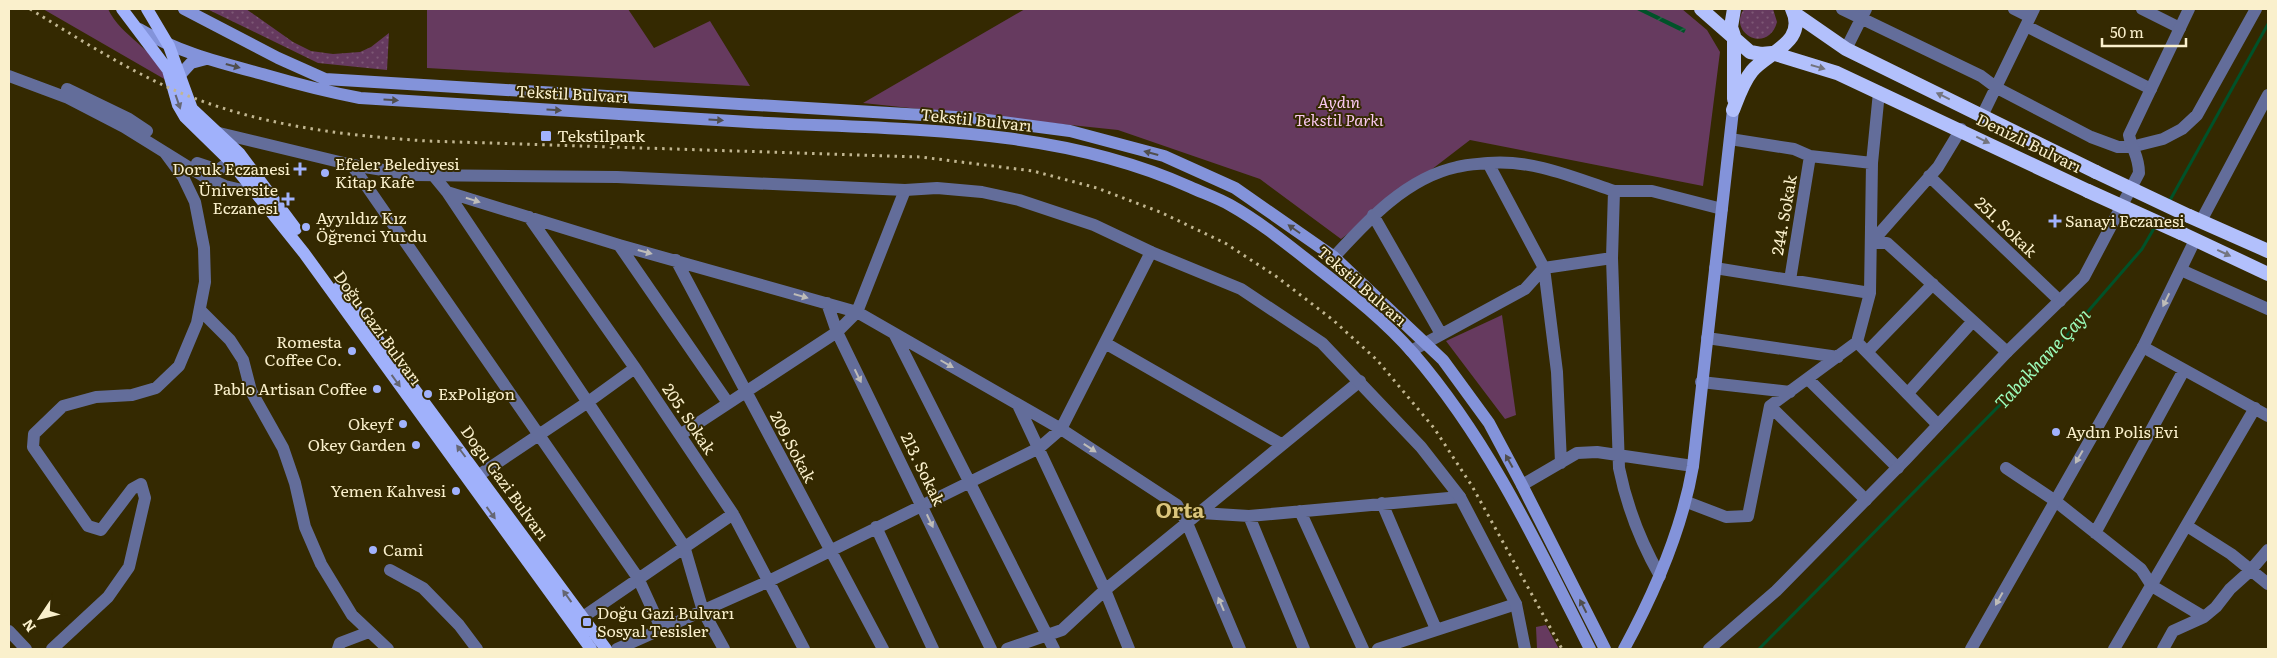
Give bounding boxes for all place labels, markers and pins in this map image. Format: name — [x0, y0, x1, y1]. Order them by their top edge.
place label: Tekstilpark — [557, 123, 645, 147]
marker: Tekstilpark — [539, 129, 553, 143]
place label: Efeler Belediyesi Kitap Kafe — [335, 151, 460, 193]
place label: Doruk Eczanesi — [172, 156, 290, 180]
marker: Doruk Eczanesi — [294, 163, 306, 175]
marker: Efeler Belediyesi Kitap Kafe — [319, 167, 331, 179]
place label: Üniversite Eczanesi — [198, 177, 278, 219]
marker: Üniversite Eczanesi — [282, 193, 294, 205]
place label: Ayyıldız Kız Öğrenci Yurdu — [316, 205, 427, 247]
place label: Sanayi Eczanesi — [2065, 208, 2185, 232]
marker: Sanayi Eczanesi — [2049, 215, 2061, 227]
marker: Ayyıldız Kız Öğrenci Yurdu — [300, 221, 312, 233]
place label: Romesta Coffee Co. — [265, 329, 342, 371]
marker: Romesta Coffee Co. — [346, 345, 358, 357]
place label: Pablo Artisan Coffee — [213, 376, 367, 400]
place label: ExPoligon — [438, 381, 516, 405]
marker: Pablo Artisan Coffee — [371, 383, 383, 395]
marker: ExPoligon — [422, 388, 434, 400]
place label: Okeyf — [348, 411, 395, 435]
marker: Okeyf — [397, 418, 409, 430]
place label: Aydın Polis Evi — [2066, 419, 2179, 443]
marker: Aydın Polis Evi — [2050, 426, 2062, 438]
place label: Okey Garden — [308, 432, 406, 456]
marker: Okey Garden — [410, 439, 422, 451]
place label: Yemen Kahvesi — [330, 478, 446, 502]
marker: Yemen Kahvesi — [450, 485, 462, 497]
place label: Cami — [383, 537, 423, 561]
marker: Cami — [367, 544, 379, 556]
place label: Doğu Gazi Bulvarı Sosyal Tesisler — [597, 600, 734, 642]
marker: Doğu Gazi Bulvarı Sosyal Tesisler — [581, 616, 593, 628]

